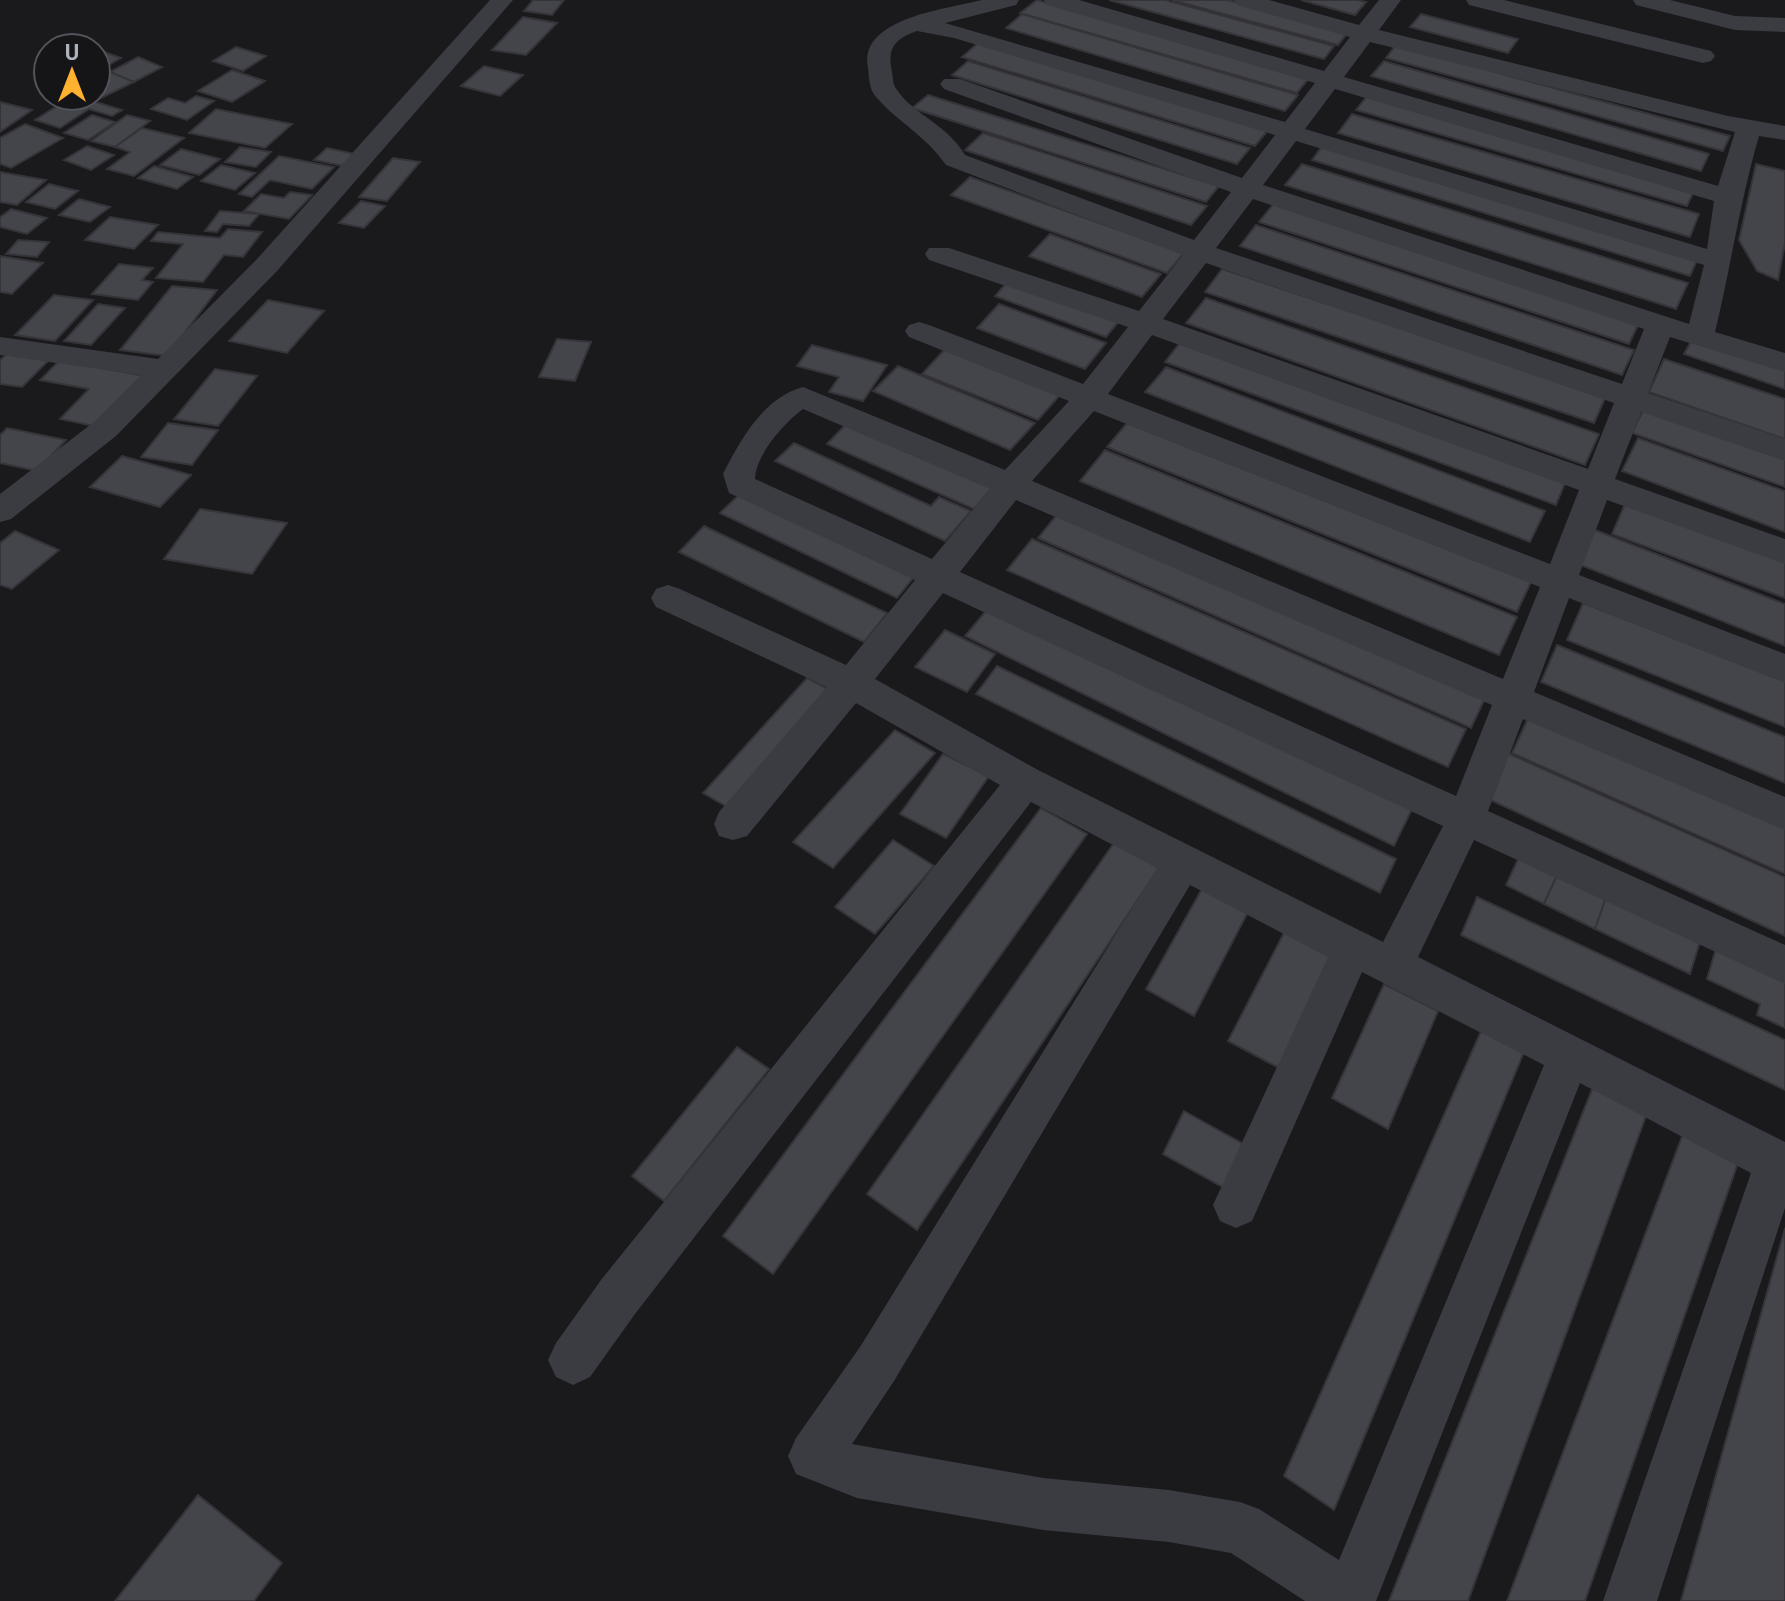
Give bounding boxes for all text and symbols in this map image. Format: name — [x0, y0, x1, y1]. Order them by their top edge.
north arrow — [32, 32, 112, 112]
text: U — [65, 40, 79, 65]

